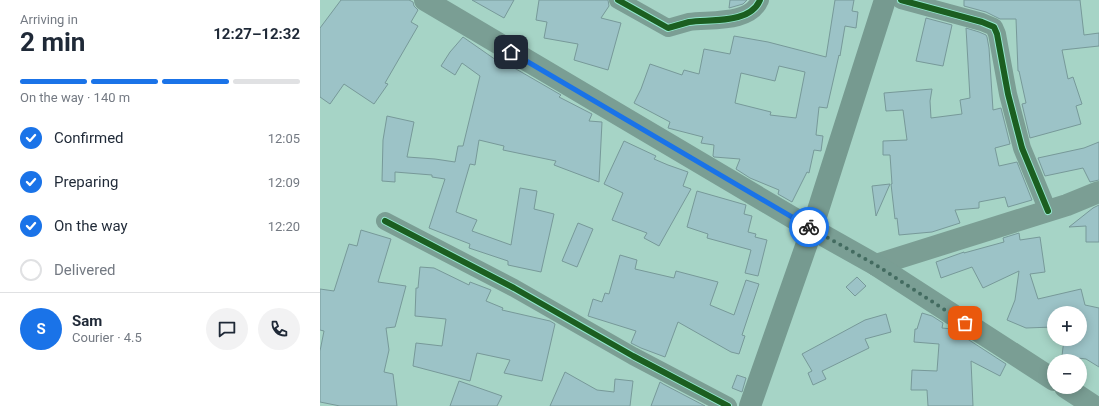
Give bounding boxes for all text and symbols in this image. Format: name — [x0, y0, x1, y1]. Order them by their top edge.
text: Arriving in — [20, 12, 78, 27]
text: 12:27–12:32 — [213, 25, 300, 43]
text: 2 min — [20, 27, 85, 57]
pin — [494, 35, 528, 69]
icon: home — [500, 41, 522, 63]
text: On the way · 140 m — [20, 90, 130, 105]
icon: check — [20, 127, 42, 149]
text: Confirmed — [54, 129, 124, 147]
text: 12:05 — [268, 131, 300, 146]
icon: check — [20, 171, 42, 193]
text: Preparing — [54, 173, 118, 191]
text: 12:09 — [268, 175, 300, 190]
courier — [789, 207, 829, 247]
icon: check — [20, 215, 42, 237]
icon: bike — [798, 216, 820, 238]
text: On the way — [54, 217, 128, 235]
text: 12:20 — [268, 219, 300, 234]
text: Delivered — [54, 261, 116, 279]
pin — [948, 306, 982, 340]
map controls — [1047, 306, 1087, 394]
button: + — [1047, 306, 1087, 346]
button: chat — [206, 308, 248, 350]
button: phone — [258, 308, 300, 350]
text: Sam — [72, 312, 102, 330]
icon: bag — [954, 312, 976, 334]
text: S — [36, 320, 46, 338]
text: Courier · 4.5 — [72, 330, 142, 345]
button: − — [1047, 354, 1087, 394]

